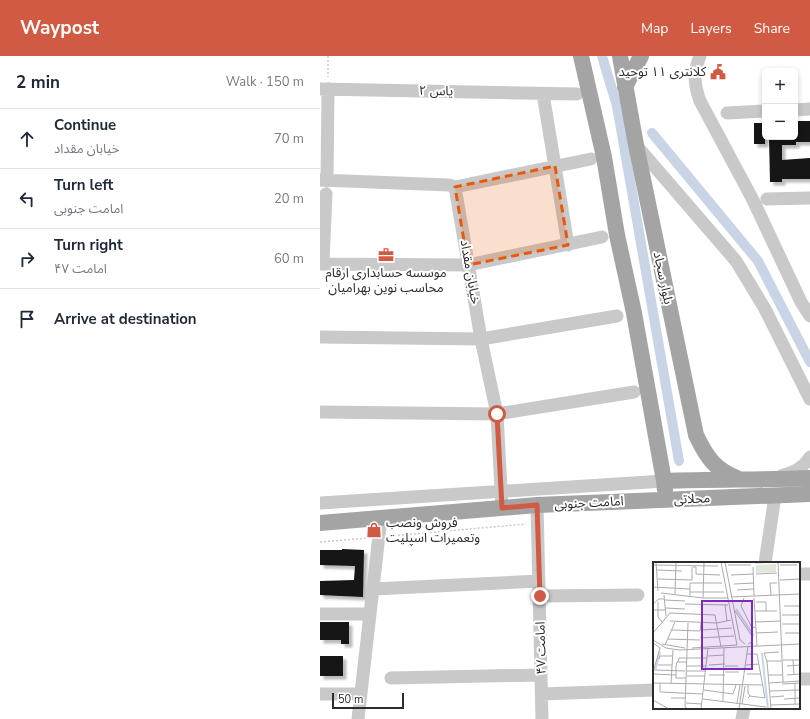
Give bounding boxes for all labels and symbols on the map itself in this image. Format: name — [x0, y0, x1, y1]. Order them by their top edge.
place label: کلانتری ۱۱ توحید — [618, 63, 707, 81]
public building icon: کلانتری ۱۱ توحید — [709, 63, 727, 81]
street label: یاس ۲ — [419, 82, 453, 100]
street label: خیابان مقداد — [455, 238, 485, 306]
office icon: موسسه حسابداری ارقام محاسب نوین بهرامیان — [377, 246, 395, 264]
street label: بلوار سجاد — [649, 250, 677, 306]
place label: موسسه حسابداری ارقام محاسب نوین بهرامیان — [325, 264, 447, 297]
route start — [488, 405, 506, 423]
street label: محلاتی — [674, 489, 711, 509]
street label: امامت جنوبی — [554, 492, 624, 514]
place label: فروش ونصب وتعمیرات اسپلیت — [386, 514, 480, 547]
shop icon: فروش ونصب وتعمیرات اسپلیت — [365, 521, 383, 539]
inset map — [653, 562, 800, 709]
route end — [531, 587, 549, 605]
street label: امامت ۴۷ — [532, 621, 550, 675]
scale bar — [332, 691, 404, 710]

